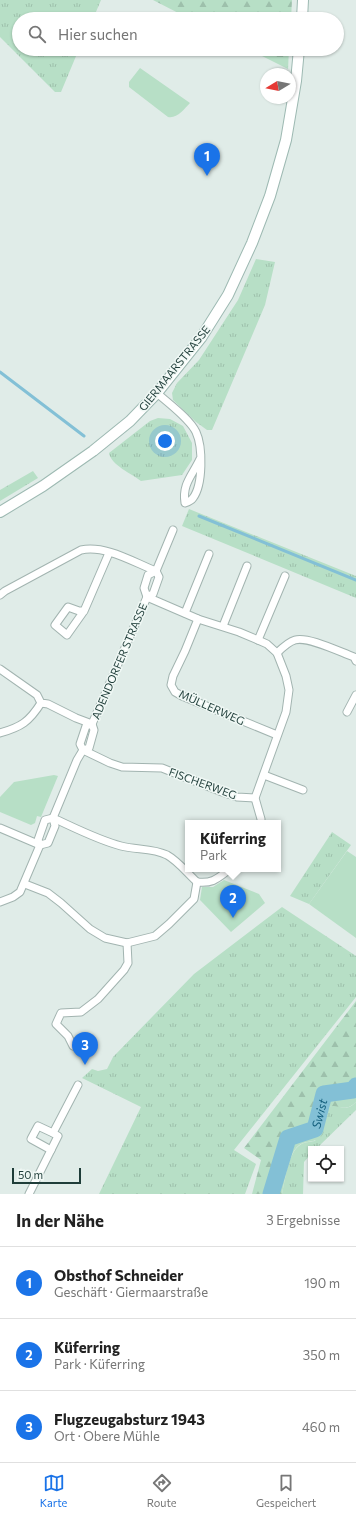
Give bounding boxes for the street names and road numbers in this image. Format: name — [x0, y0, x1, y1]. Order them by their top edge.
street label: GIERMAARSTRASSE — [136, 323, 212, 413]
street label: ADENDORFER STRASSE — [89, 601, 149, 721]
street label: MÜLLERWEG — [177, 686, 247, 727]
street label: FISCHERWEG — [167, 765, 239, 801]

